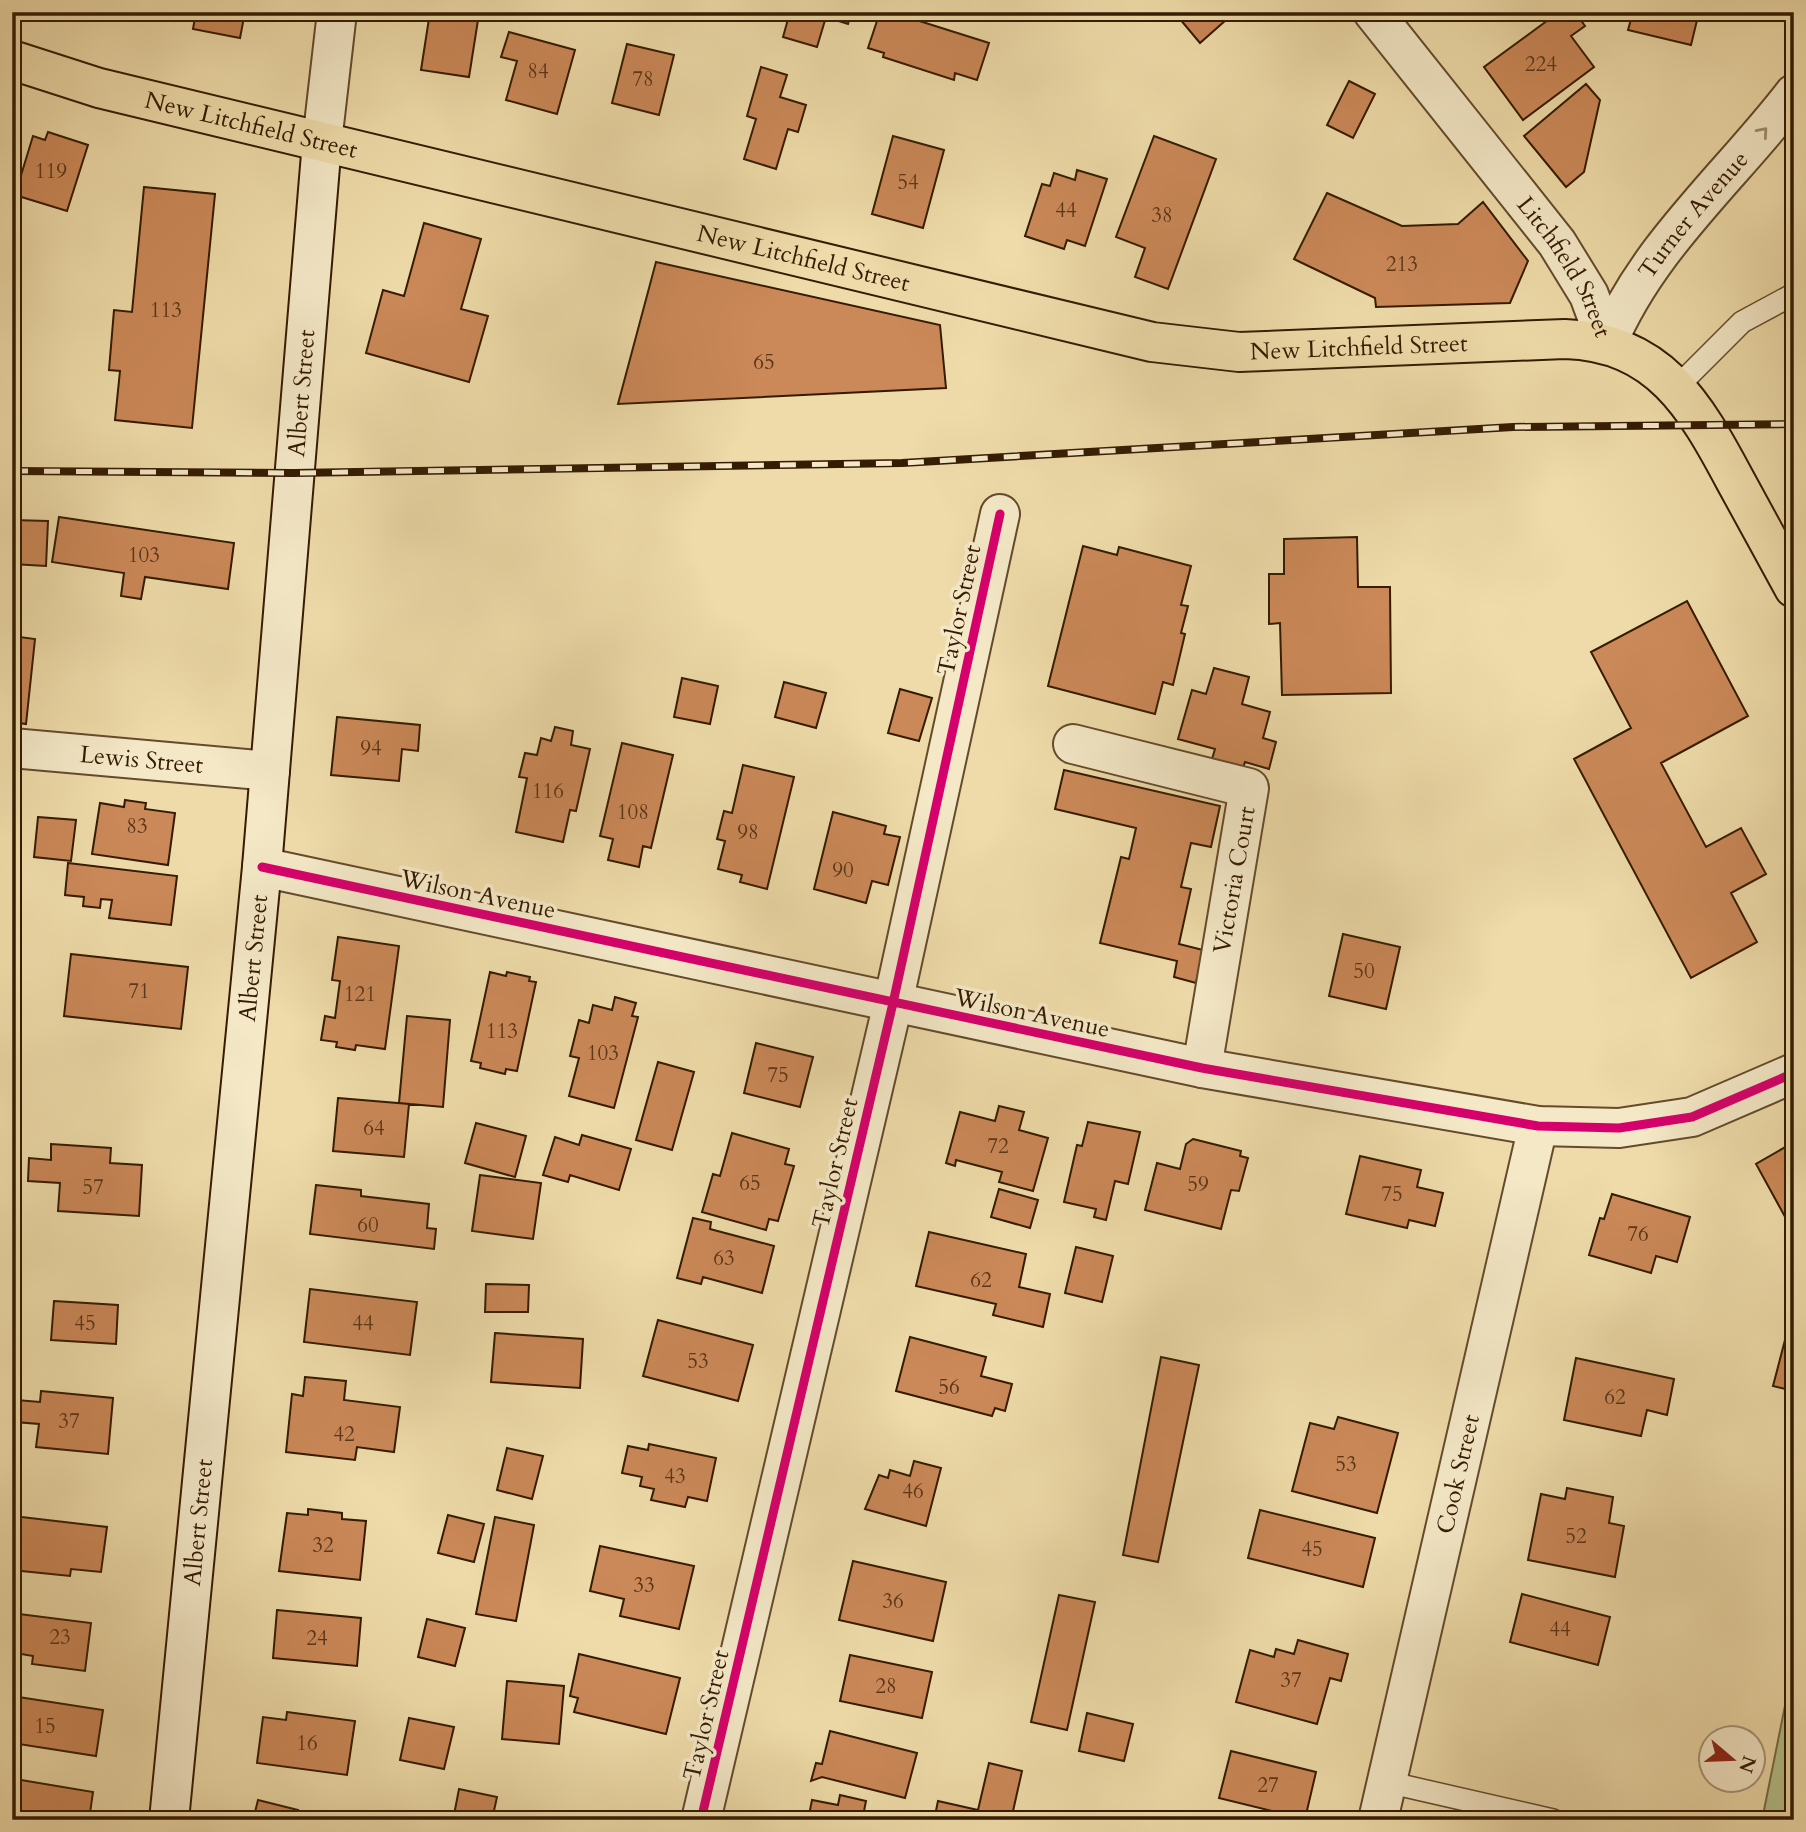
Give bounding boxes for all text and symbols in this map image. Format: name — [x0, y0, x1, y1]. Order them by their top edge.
house number: 224 — [1525, 50, 1557, 79]
house number: 84 — [527, 57, 549, 86]
house number: 78 — [632, 65, 654, 94]
street label: New Litchfield Street — [141, 84, 361, 167]
one-way arrow — [1755, 127, 1767, 140]
street label: Turner Avenue — [1631, 144, 1756, 286]
house number: 119 — [35, 157, 67, 186]
house number: 54 — [897, 168, 919, 197]
street label: Litchfield Street — [1509, 190, 1619, 342]
house number: 44 — [1055, 196, 1077, 225]
house number: 38 — [1151, 201, 1173, 230]
street label: New Litchfield Street — [694, 217, 913, 300]
house number: 213 — [1386, 250, 1418, 279]
house number: 113 — [150, 296, 182, 325]
street label: New Litchfield Street — [1249, 327, 1469, 369]
street label: Albert Street — [280, 328, 323, 458]
house number: 65 — [753, 348, 775, 377]
house number: 103 — [128, 541, 160, 570]
street label: Taylor Street — [930, 541, 990, 678]
house number: 94 — [360, 734, 382, 763]
street label: Lewis Street — [78, 738, 205, 782]
house number: 116 — [532, 777, 564, 806]
house number: 108 — [617, 798, 649, 827]
street label: Victoria Court — [1205, 803, 1264, 956]
house number: 83 — [126, 812, 148, 841]
house number: 98 — [737, 818, 759, 847]
house number: 90 — [832, 856, 854, 885]
street label: Wilson Avenue — [396, 862, 559, 927]
street label: Albert Street — [231, 893, 276, 1023]
house number: 50 — [1353, 957, 1375, 986]
house number: 71 — [128, 977, 150, 1006]
house number: 121 — [344, 980, 376, 1009]
street label: Wilson Avenue — [950, 981, 1113, 1046]
house number: 113 — [486, 1017, 518, 1046]
house number: 103 — [587, 1039, 619, 1068]
house number: 75 — [767, 1061, 789, 1090]
street label: Taylor Street — [804, 1094, 867, 1231]
house number: 64 — [363, 1114, 385, 1143]
house number: 72 — [987, 1132, 1009, 1161]
house number: 65 — [739, 1169, 761, 1198]
house number: 59 — [1187, 1170, 1209, 1199]
house number: 57 — [82, 1173, 104, 1202]
house number: 75 — [1381, 1180, 1403, 1209]
house number: 60 — [357, 1211, 379, 1240]
house number: 76 — [1627, 1220, 1649, 1249]
house number: 63 — [713, 1244, 735, 1273]
house number: 62 — [970, 1266, 992, 1295]
house number: 45 — [74, 1309, 96, 1338]
house number: 44 — [352, 1309, 374, 1338]
house number: 53 — [687, 1347, 709, 1376]
house number: 56 — [938, 1373, 960, 1402]
house number: 62 — [1604, 1383, 1626, 1412]
house number: 37 — [58, 1407, 80, 1436]
street label: Cook Street — [1429, 1411, 1488, 1537]
house number: 42 — [333, 1420, 355, 1449]
house number: 53 — [1335, 1450, 1357, 1479]
street label: Albert Street — [176, 1457, 221, 1588]
house number: 43 — [664, 1462, 686, 1491]
house number: 46 — [902, 1477, 924, 1506]
house number: 52 — [1565, 1522, 1587, 1551]
house number: 32 — [312, 1531, 334, 1560]
house number: 45 — [1301, 1535, 1323, 1564]
house number: 33 — [633, 1571, 655, 1600]
house number: 36 — [882, 1587, 904, 1616]
house number: 44 — [1549, 1615, 1571, 1644]
house number: 23 — [49, 1623, 71, 1652]
house number: 24 — [306, 1624, 328, 1653]
street label: Taylor Street — [675, 1646, 738, 1783]
house number: 37 — [1280, 1666, 1302, 1695]
house number: 28 — [875, 1672, 897, 1701]
house number: 15 — [34, 1712, 56, 1741]
north arrow — [1698, 1724, 1768, 1794]
house number: 16 — [296, 1729, 318, 1758]
text: N — [1732, 1752, 1762, 1777]
house number: 27 — [1257, 1771, 1279, 1800]

